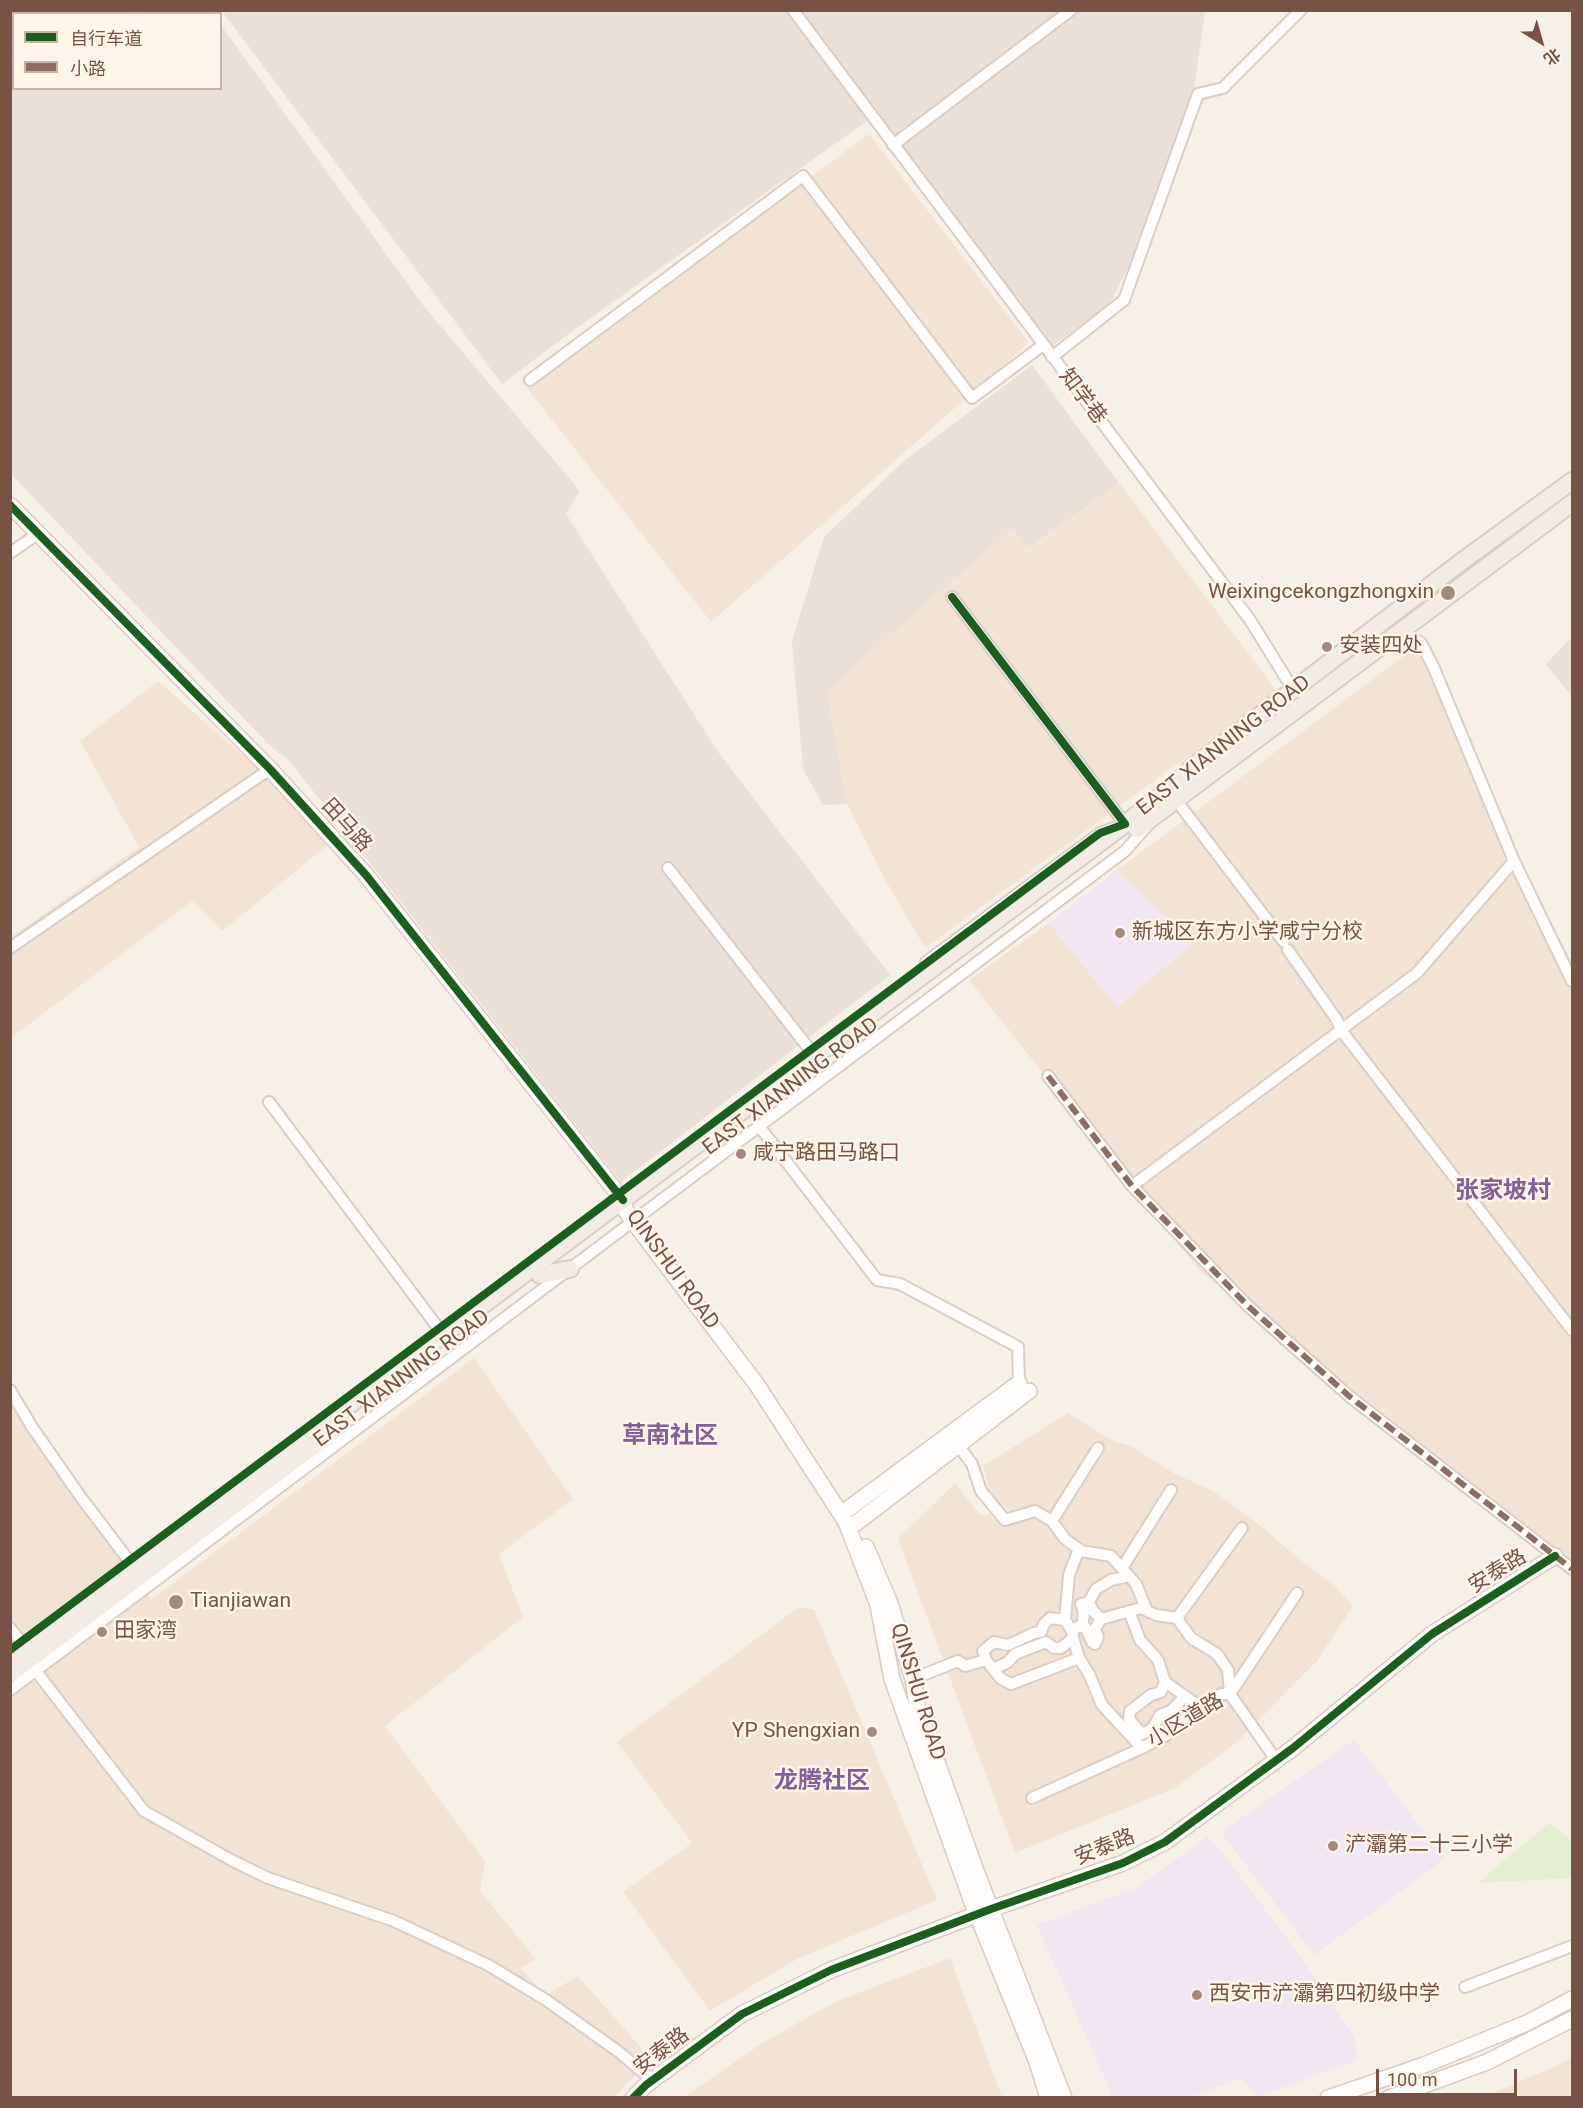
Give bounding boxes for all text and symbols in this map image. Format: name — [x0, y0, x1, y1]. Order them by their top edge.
legend — [12, 12, 222, 90]
north arrow — [1511, 12, 1571, 72]
text: 自行车道 — [70, 28, 142, 49]
text: 北 — [1540, 44, 1564, 69]
text: 小路 — [70, 58, 106, 79]
street label: 知学巷 — [1053, 364, 1111, 430]
place label: Weixingcekongzhongxin — [1208, 580, 1434, 606]
marker: Weixingcekongzhongxin — [1439, 584, 1457, 602]
place label: 安装四处 — [1339, 634, 1423, 660]
marker: 安装四处 — [1320, 640, 1334, 654]
street label: EAST XIANNING ROAD — [1132, 670, 1316, 822]
street label: 田马路 — [316, 794, 376, 858]
place label: 新城区东方小学咸宁分校 — [1132, 920, 1363, 946]
marker: 新城区东方小学咸宁分校 — [1113, 926, 1127, 940]
street label: EAST XIANNING ROAD — [698, 1013, 884, 1161]
place label: 咸宁路田马路口 — [753, 1141, 900, 1167]
marker: 咸宁路田马路口 — [734, 1147, 748, 1161]
district label: 张家坡村 — [1455, 1178, 1551, 1206]
street label: QINSHUI ROAD — [620, 1205, 724, 1335]
street label: EAST XIANNING ROAD — [309, 1305, 495, 1453]
district label: 草南社区 — [622, 1423, 718, 1451]
street label: 安泰路 — [1465, 1545, 1531, 1599]
place label: Tianjiawan — [190, 1589, 291, 1615]
marker: Tianjiawan — [167, 1593, 185, 1611]
place label: 田家湾 — [114, 1619, 177, 1645]
street label: QINSHUI ROAD — [884, 1621, 950, 1763]
marker: 田家湾 — [95, 1625, 109, 1639]
street label: 小区道路 — [1144, 1689, 1228, 1753]
place label: YP Shengxian — [732, 1719, 860, 1745]
marker: YP Shengxian — [865, 1725, 879, 1739]
district label: 龙腾社区 — [774, 1768, 870, 1796]
street label: 安泰路 — [1071, 1825, 1139, 1871]
place label: 浐灞第二十三小学 — [1345, 1833, 1513, 1859]
marker: 浐灞第二十三小学 — [1326, 1839, 1340, 1853]
place label: 西安市浐灞第四初级中学 — [1209, 1982, 1440, 2008]
marker: 西安市浐灞第四初级中学 — [1190, 1988, 1204, 2002]
street label: 安泰路 — [629, 2023, 695, 2081]
scale bar — [1379, 2057, 1520, 2095]
text: 100 m — [1387, 2069, 1438, 2090]

